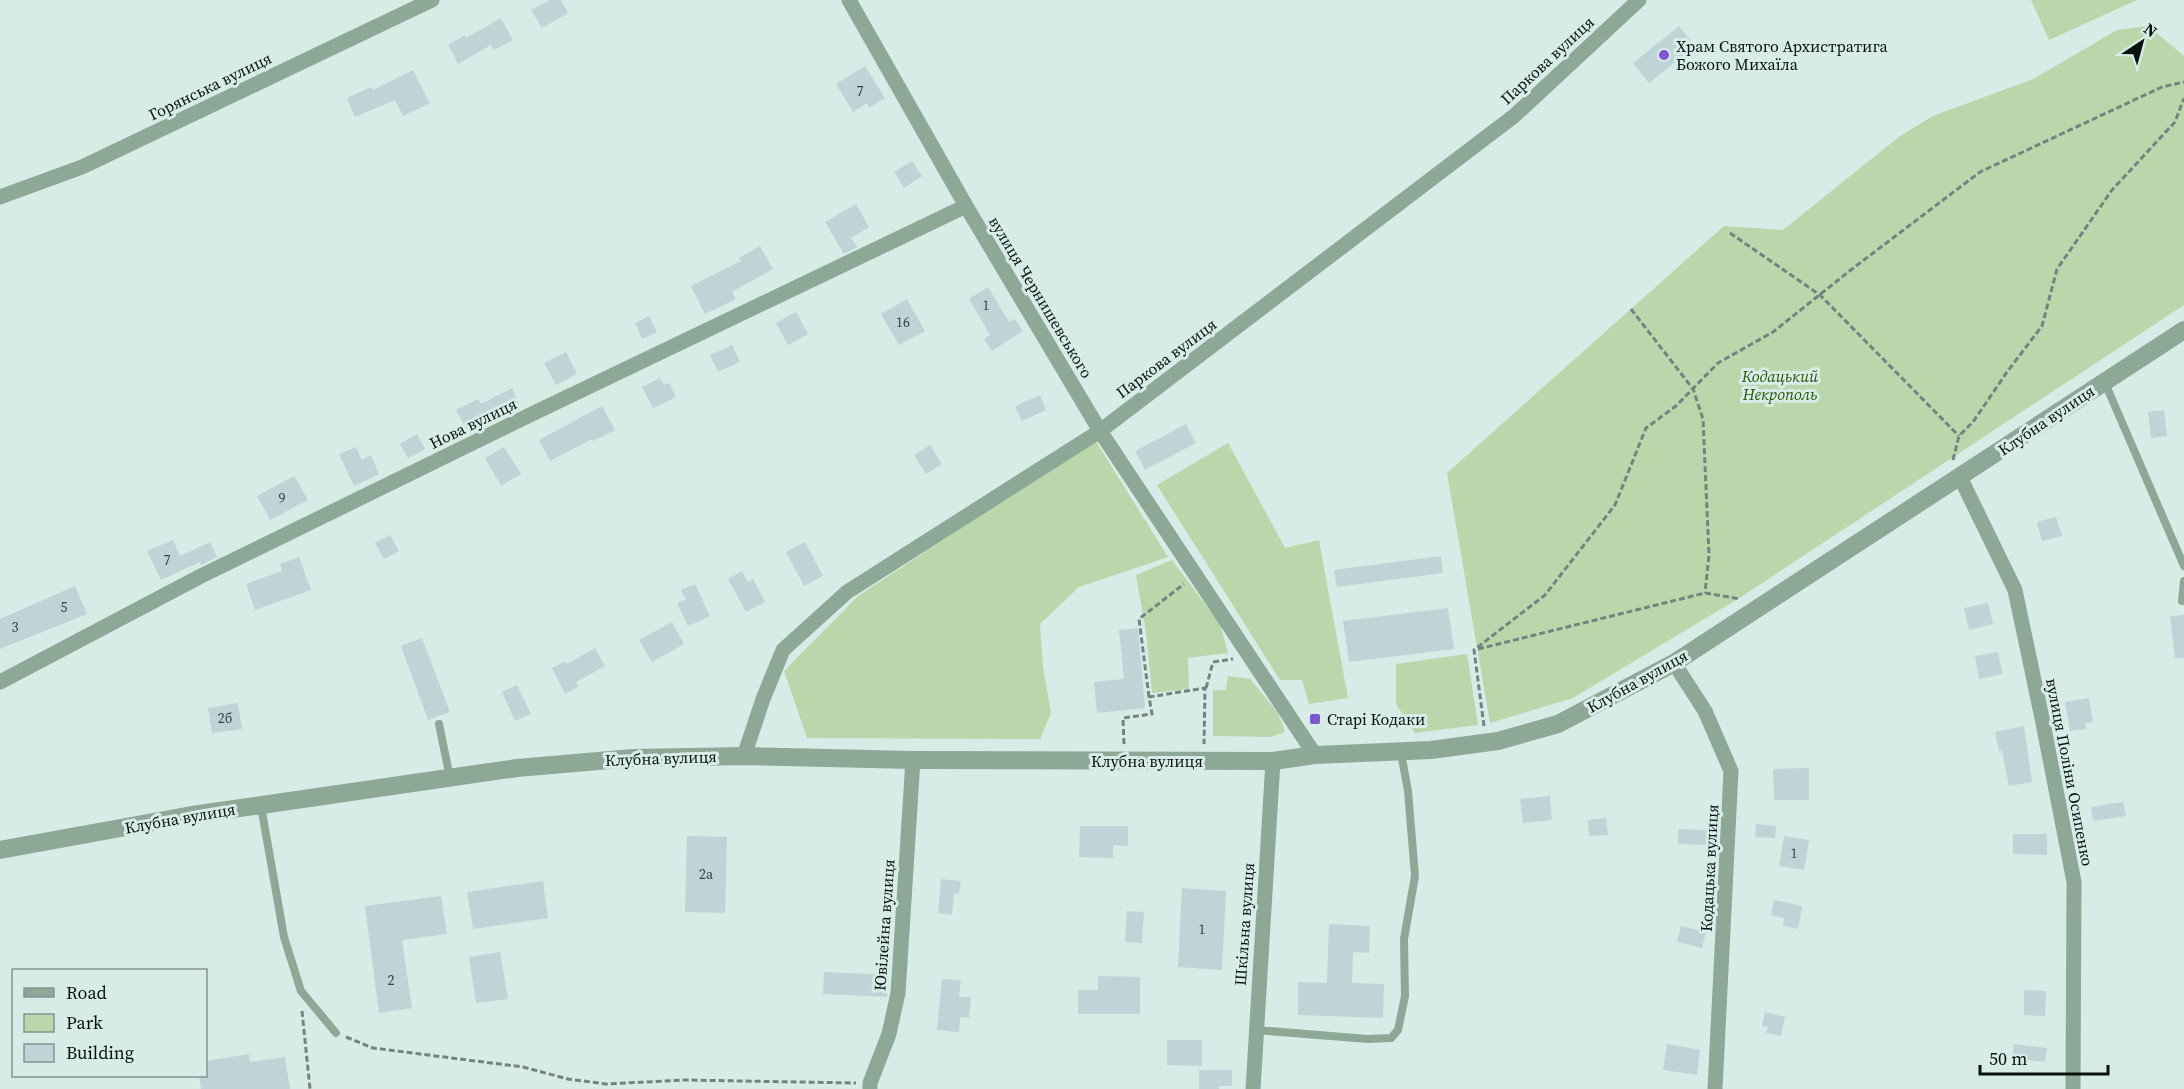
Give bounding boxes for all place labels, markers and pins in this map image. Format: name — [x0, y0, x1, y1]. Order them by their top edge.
place label: Храм Святого Архистратига Божого Михаїла — [1676, 35, 1889, 75]
marker: Храм Святого Архистратига Божого Михаїла — [1657, 48, 1671, 62]
place label: Старі Кодаки — [1327, 708, 1425, 730]
marker: Старі Кодаки — [1308, 712, 1322, 726]

